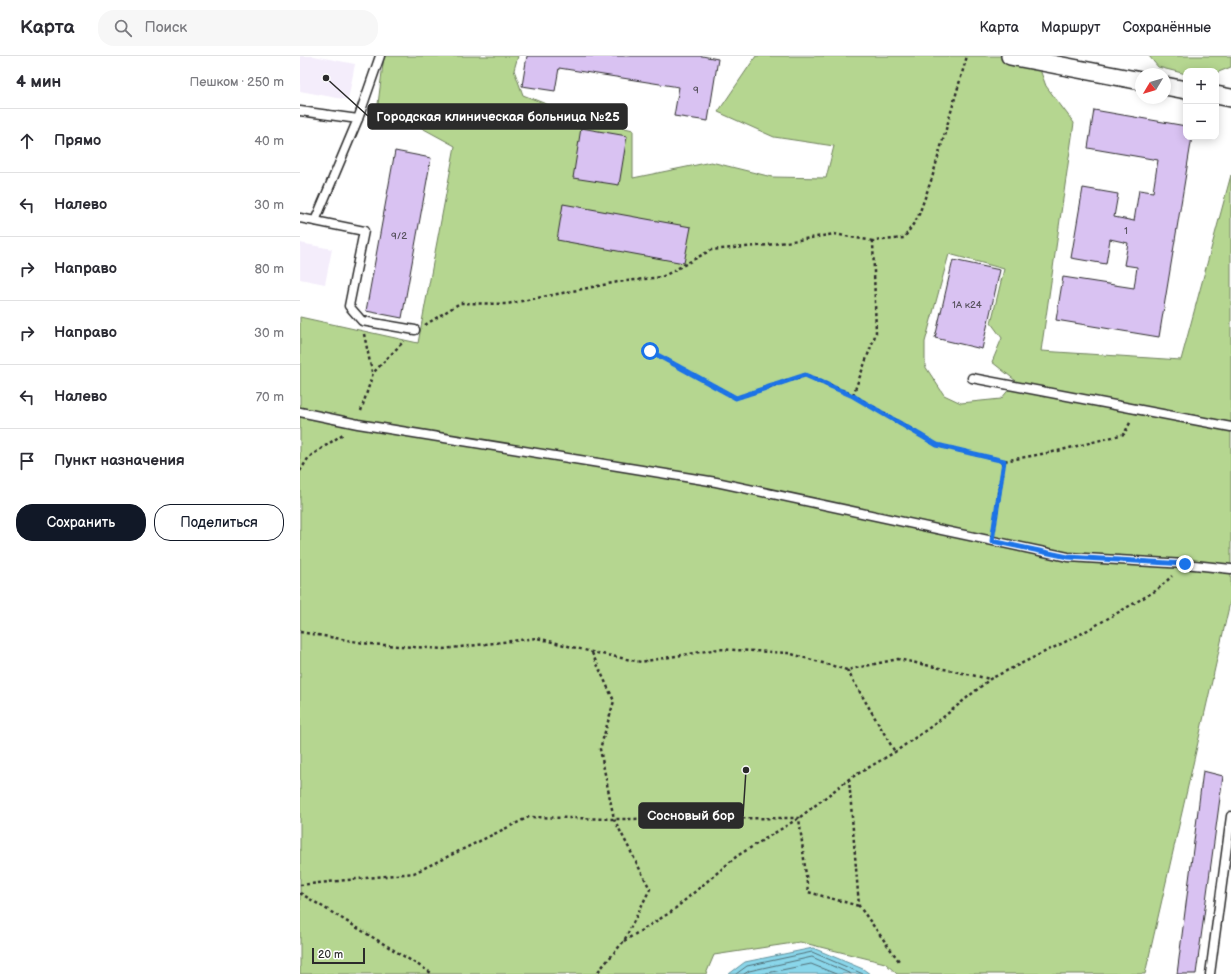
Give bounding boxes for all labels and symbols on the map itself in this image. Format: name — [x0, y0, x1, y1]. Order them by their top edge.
north arrow — [1135, 68, 1171, 104]
house number: 9 — [693, 84, 699, 96]
callout: Городская клиническая больница №25 — [368, 104, 627, 129]
text: Городская клиническая больница №25 — [376, 109, 620, 125]
house number: 1 — [1124, 225, 1128, 237]
house number: 9/2 — [391, 230, 407, 242]
house number: 1А к24 — [952, 299, 982, 311]
route start — [641, 342, 659, 360]
route end — [1176, 555, 1194, 573]
callout: Сосновый бор — [639, 803, 743, 828]
text: Сосновый бор — [647, 808, 735, 824]
scale bar — [312, 946, 365, 965]

